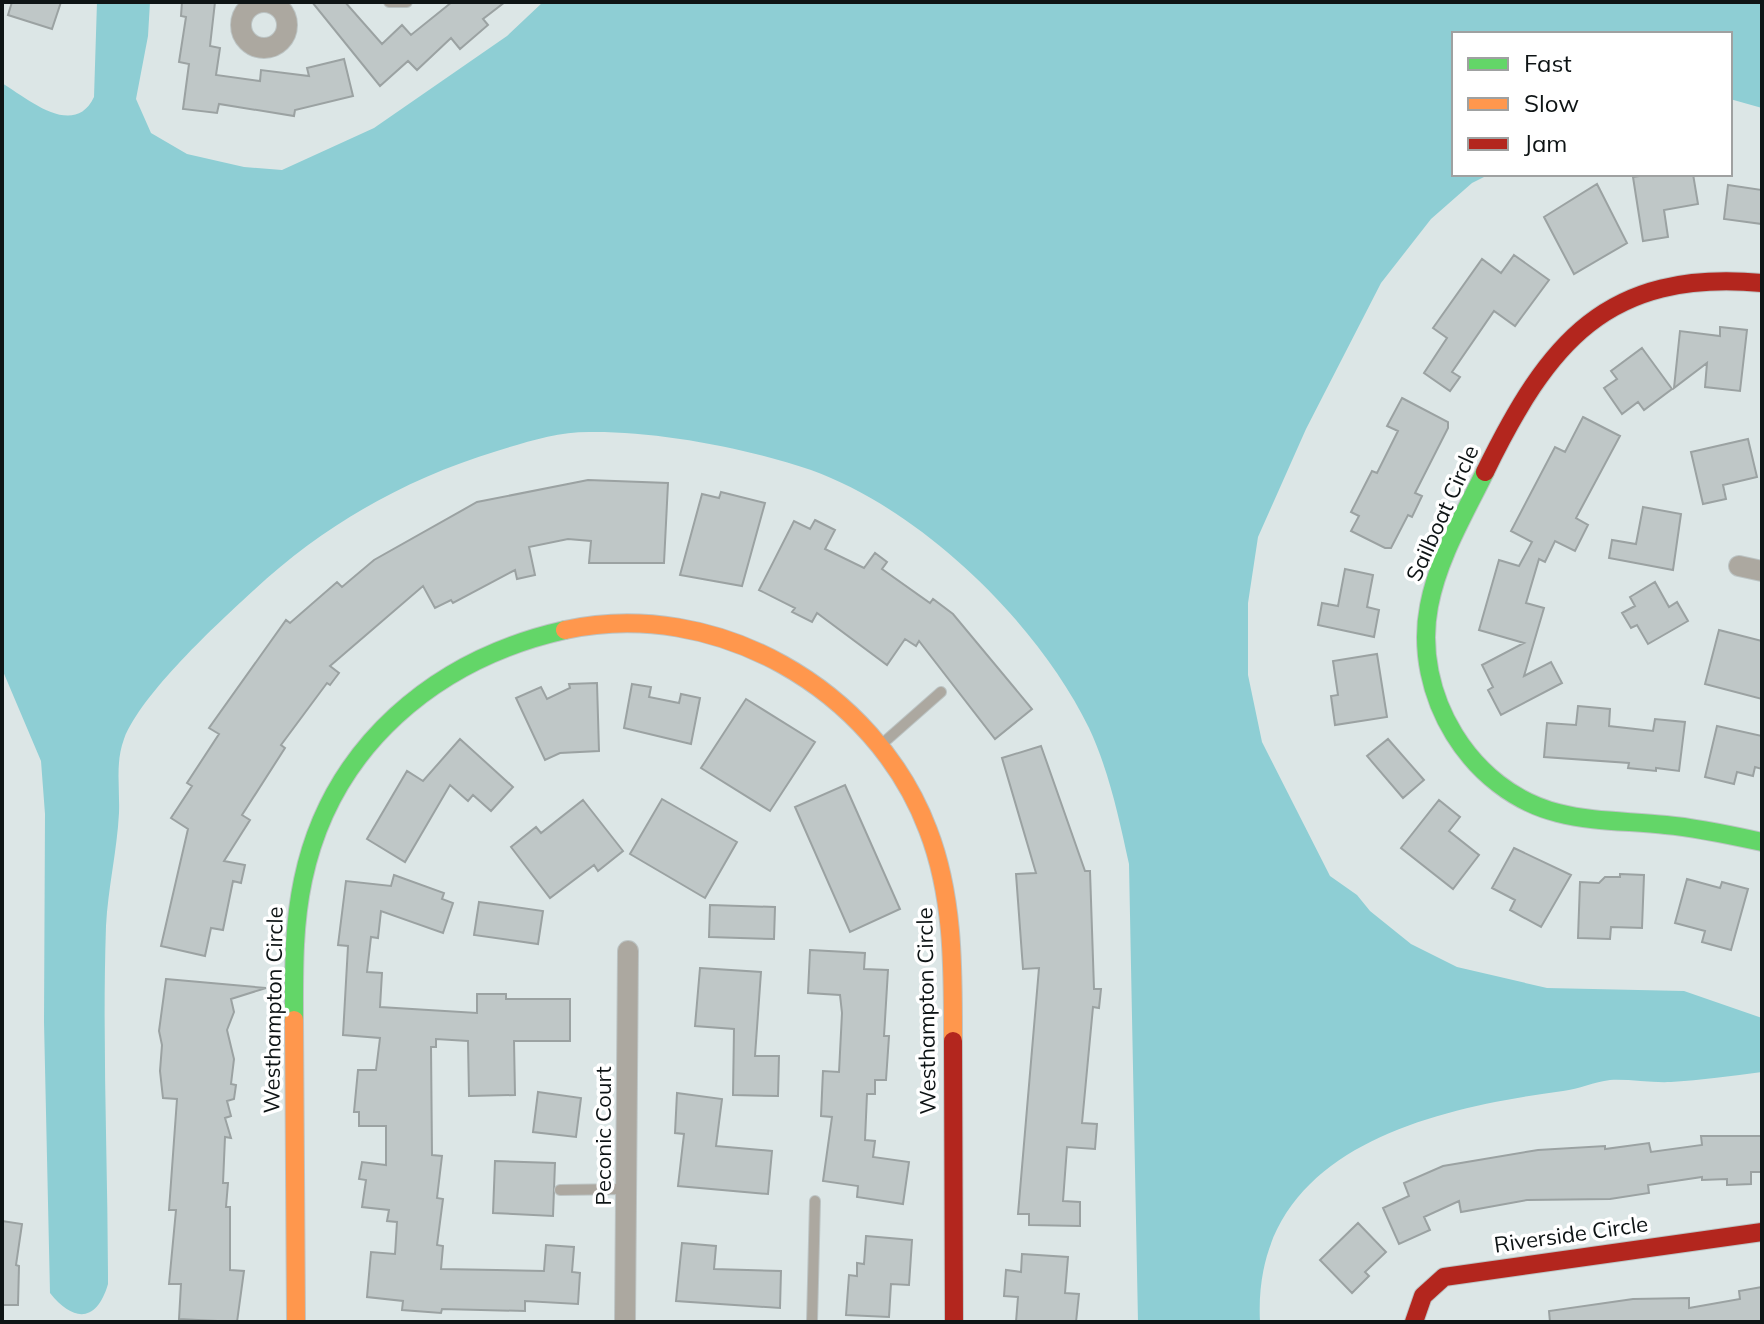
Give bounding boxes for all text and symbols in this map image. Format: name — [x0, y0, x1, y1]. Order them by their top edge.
legend — [1452, 32, 1732, 176]
text: Fast — [1524, 48, 1572, 78]
text: Slow — [1524, 88, 1579, 118]
text: Jam — [1524, 128, 1567, 158]
street label: Sailboat Circle — [1400, 441, 1484, 585]
street label: Westhampton Circle — [257, 906, 289, 1114]
street label: Westhampton Circle — [910, 907, 942, 1115]
street label: Peconic Court — [589, 1066, 617, 1206]
street label: Riverside Circle — [1492, 1209, 1650, 1259]

